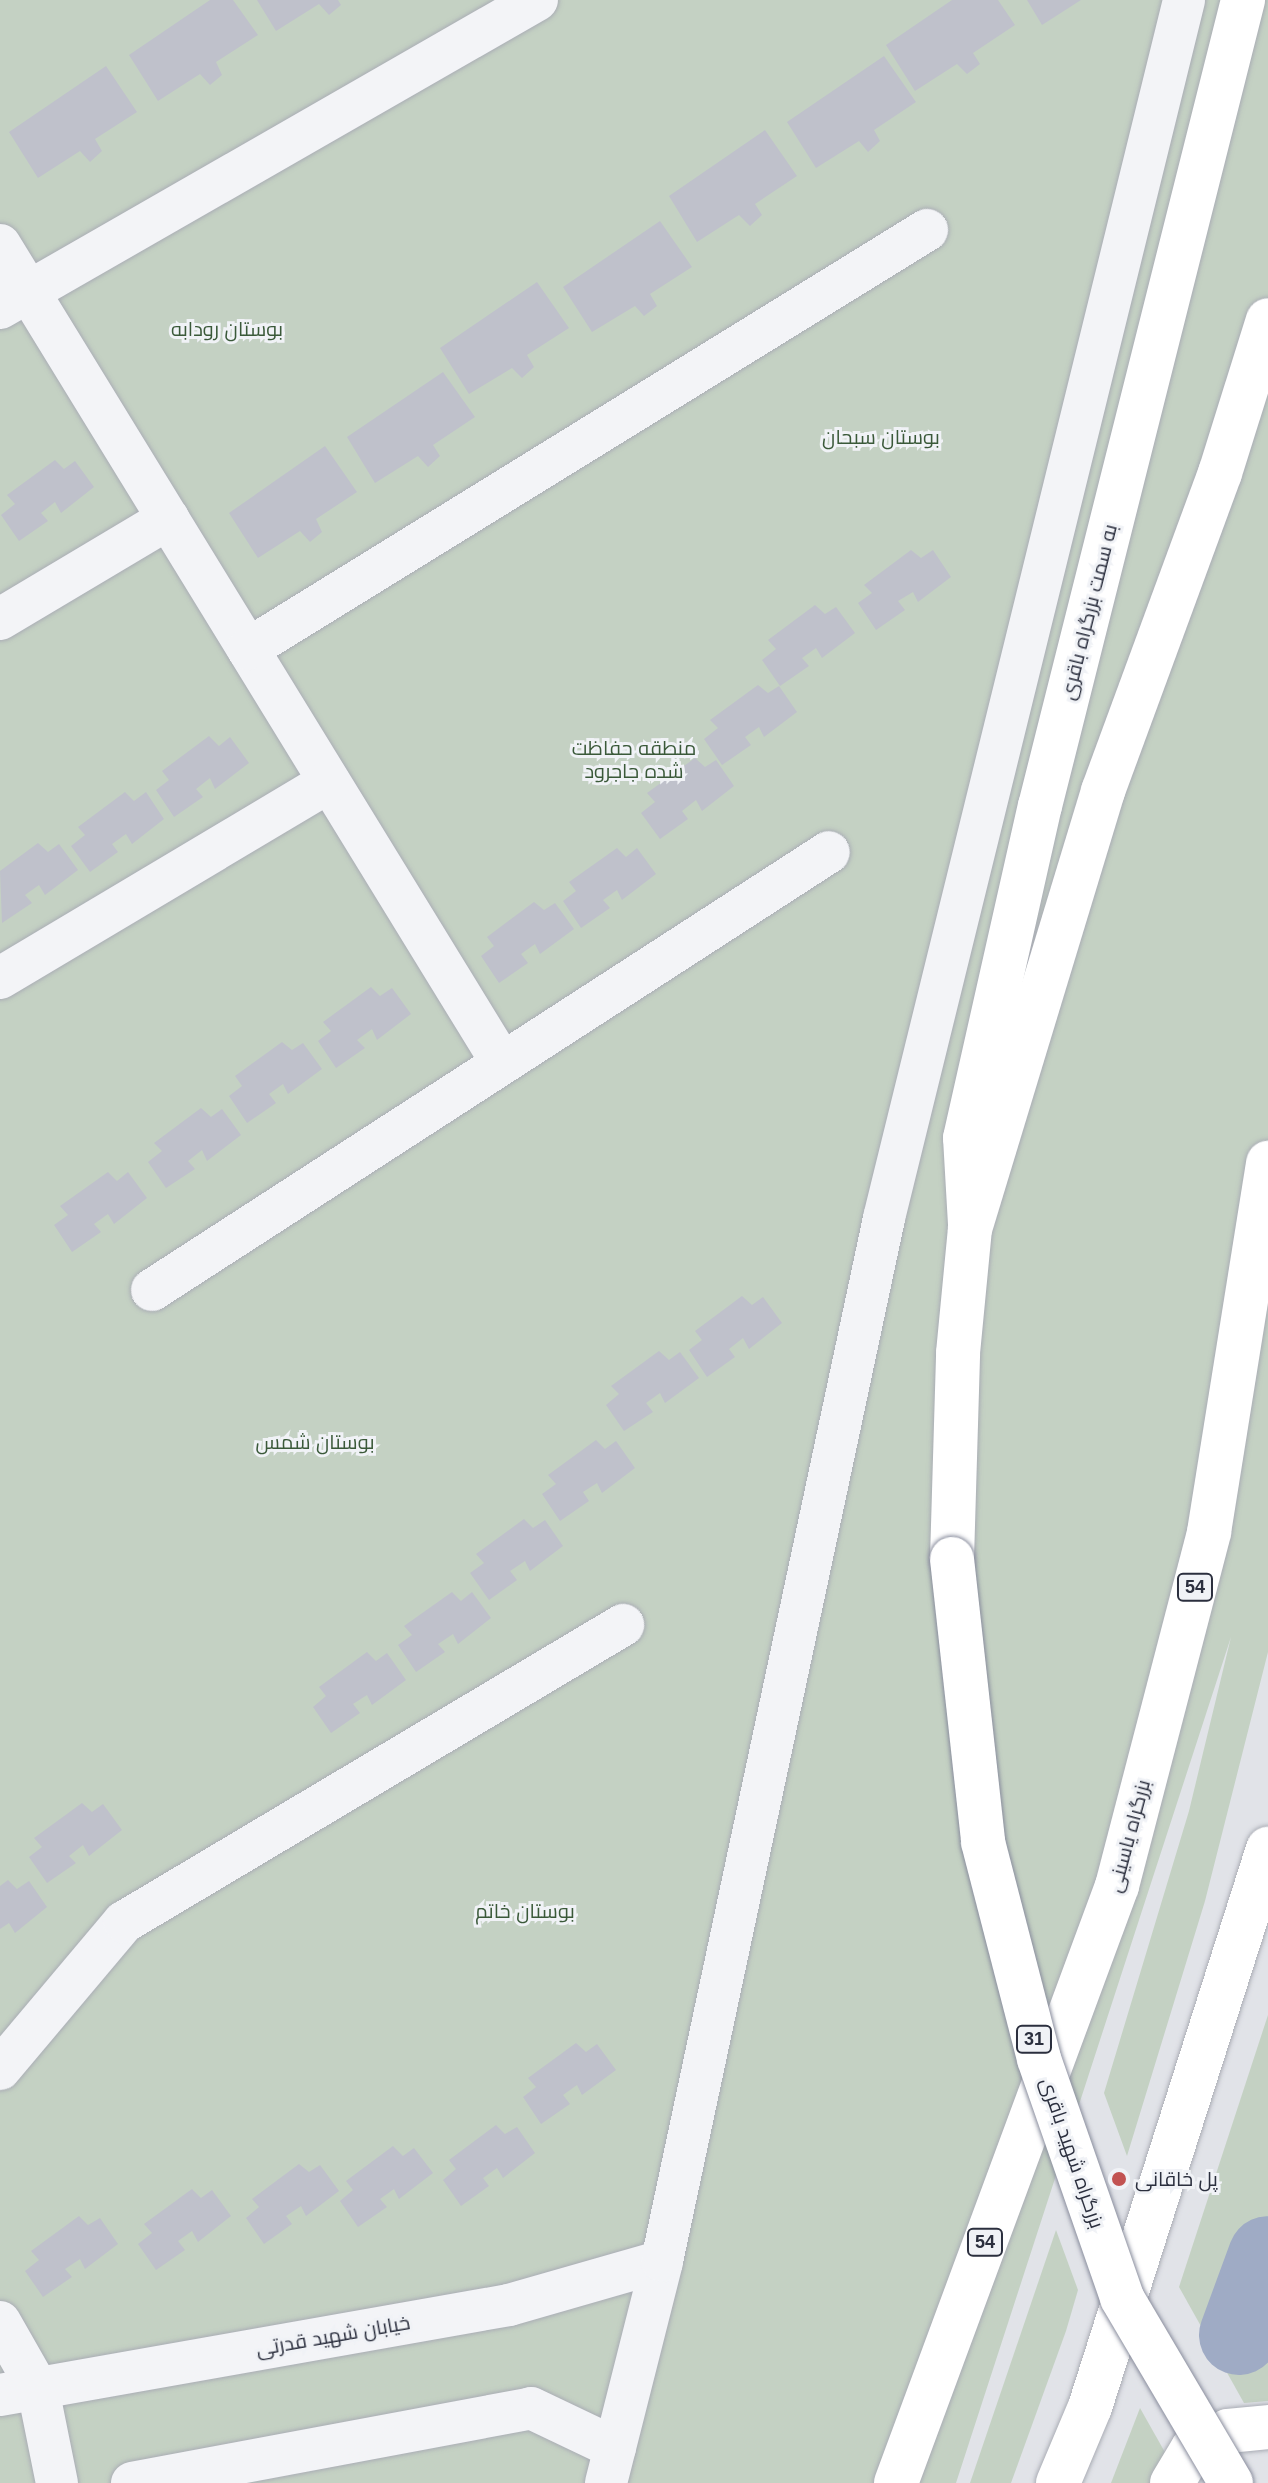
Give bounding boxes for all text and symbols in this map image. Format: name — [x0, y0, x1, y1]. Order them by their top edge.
park label: بوستان رودابه — [171, 317, 283, 341]
park label: بوستان سبحان — [822, 425, 940, 449]
street label: به سمت بزرگراه باقری — [1056, 522, 1122, 702]
park label: منطقه حفاظت شده جاجرود — [572, 737, 696, 784]
park label: بوستان شمس — [255, 1430, 375, 1454]
road number: 54 — [1175, 1573, 1215, 1601]
street label: بزرگراه یاسینی — [1102, 1777, 1156, 1895]
park label: بوستان خاتم — [475, 1899, 575, 1923]
road number: 31 — [1014, 2025, 1054, 2053]
street label: بزرگراه شهید باقری — [1035, 2074, 1109, 2232]
place label: پل خاقانی — [1135, 2167, 1218, 2191]
marker: پل خاقانی — [1110, 2170, 1128, 2188]
road number: 54 — [965, 2228, 1005, 2256]
street label: خیابان شهید قدرتی — [254, 2311, 412, 2361]

